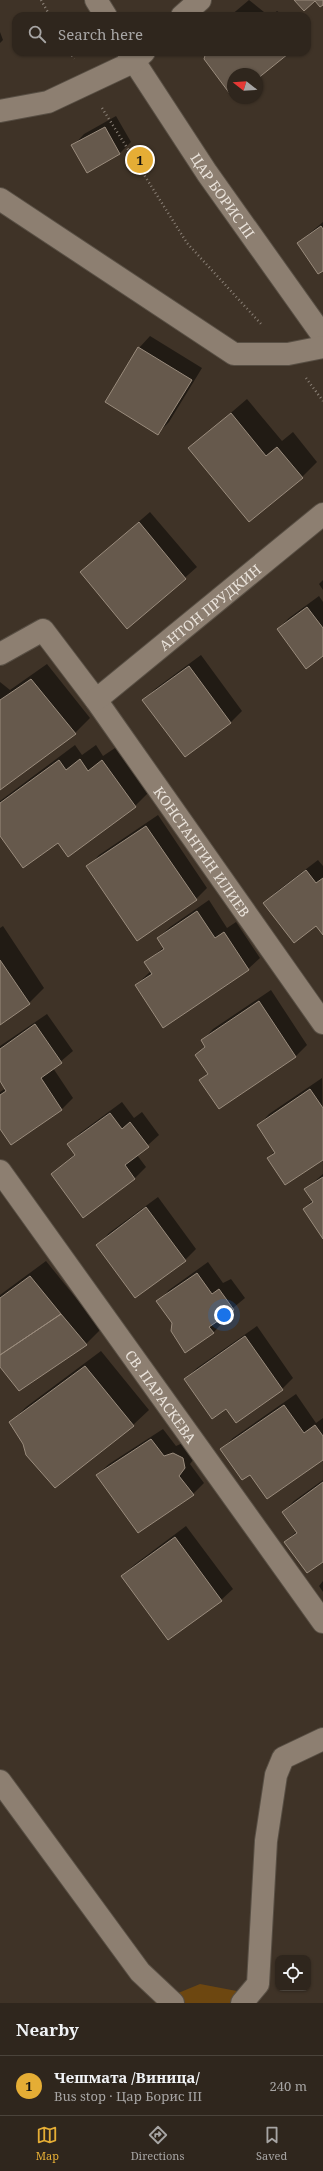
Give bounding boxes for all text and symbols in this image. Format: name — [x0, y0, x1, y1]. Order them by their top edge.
search box — [12, 12, 311, 56]
icon: search — [26, 23, 48, 45]
text: Search here — [58, 24, 143, 44]
north arrow — [227, 68, 263, 104]
pin: 1 — [127, 145, 153, 175]
street label: ЦАР БОРИС III — [187, 149, 260, 242]
street label: АНТОН ПРУДКИН — [155, 559, 265, 654]
street label: КОНСТАНТИН ИЛИЕВ — [150, 782, 255, 920]
your location — [214, 1305, 234, 1325]
street label: СВ. ПАРАСКЕВА — [121, 1346, 201, 1447]
map controls — [275, 1955, 311, 1991]
button: locate — [275, 1955, 311, 1991]
text: Nearby — [16, 2018, 79, 2041]
text: Чешмата /Виница/ — [54, 2067, 200, 2087]
text: 1 — [25, 2077, 33, 2095]
text: 240 m — [270, 2077, 307, 2095]
text: Bus stop · Цар Борис III — [54, 2087, 202, 2105]
tab: Map — [36, 2124, 59, 2163]
tab: Directions — [131, 2124, 184, 2163]
tab: Saved — [256, 2124, 287, 2163]

